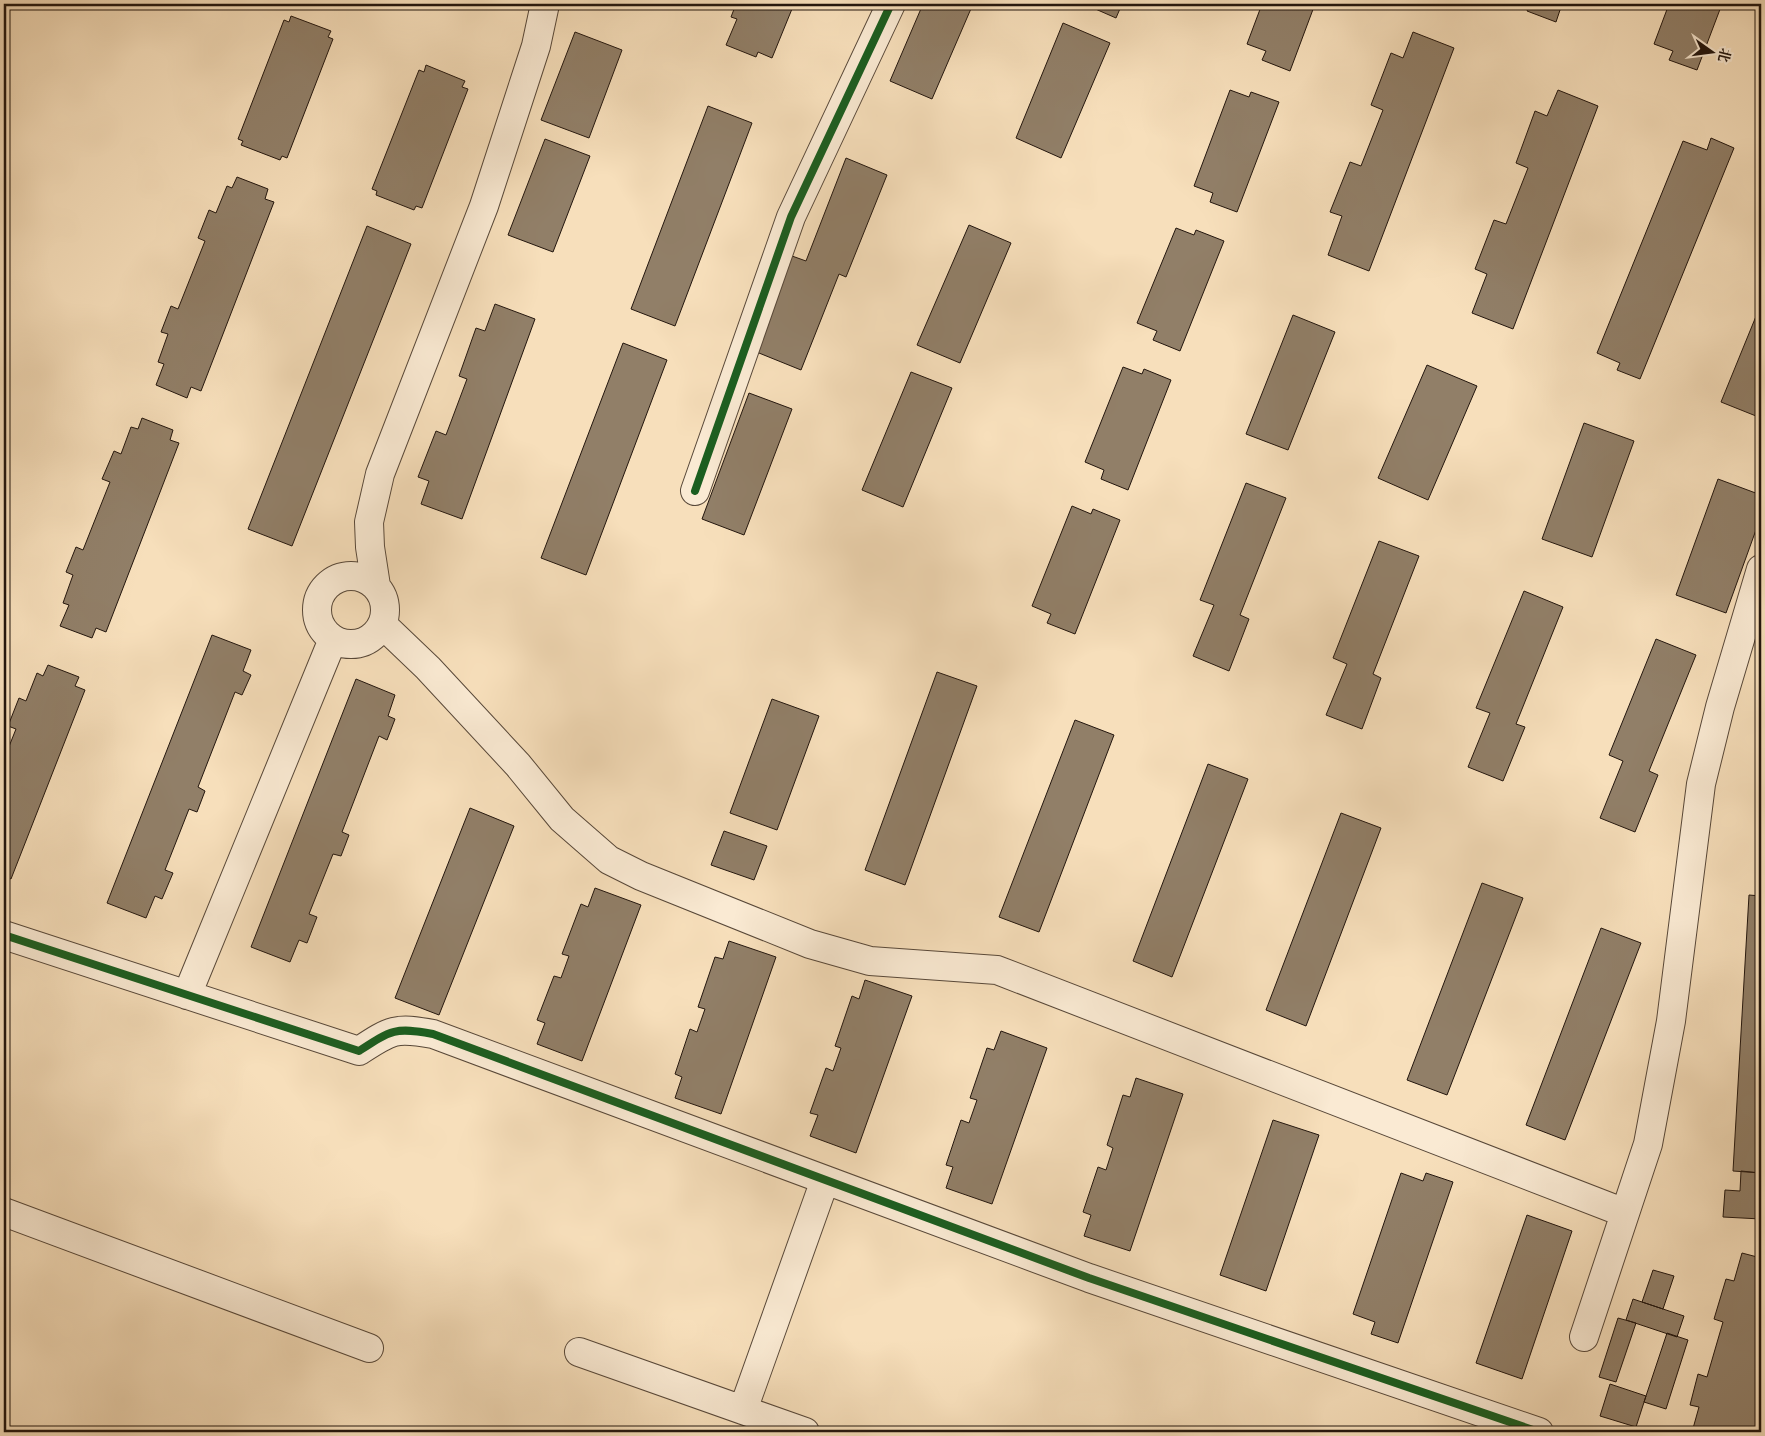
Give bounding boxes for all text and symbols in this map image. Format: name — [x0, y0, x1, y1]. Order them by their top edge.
north arrow — [1688, 28, 1738, 78]
text: 北 — [1714, 46, 1734, 64]

